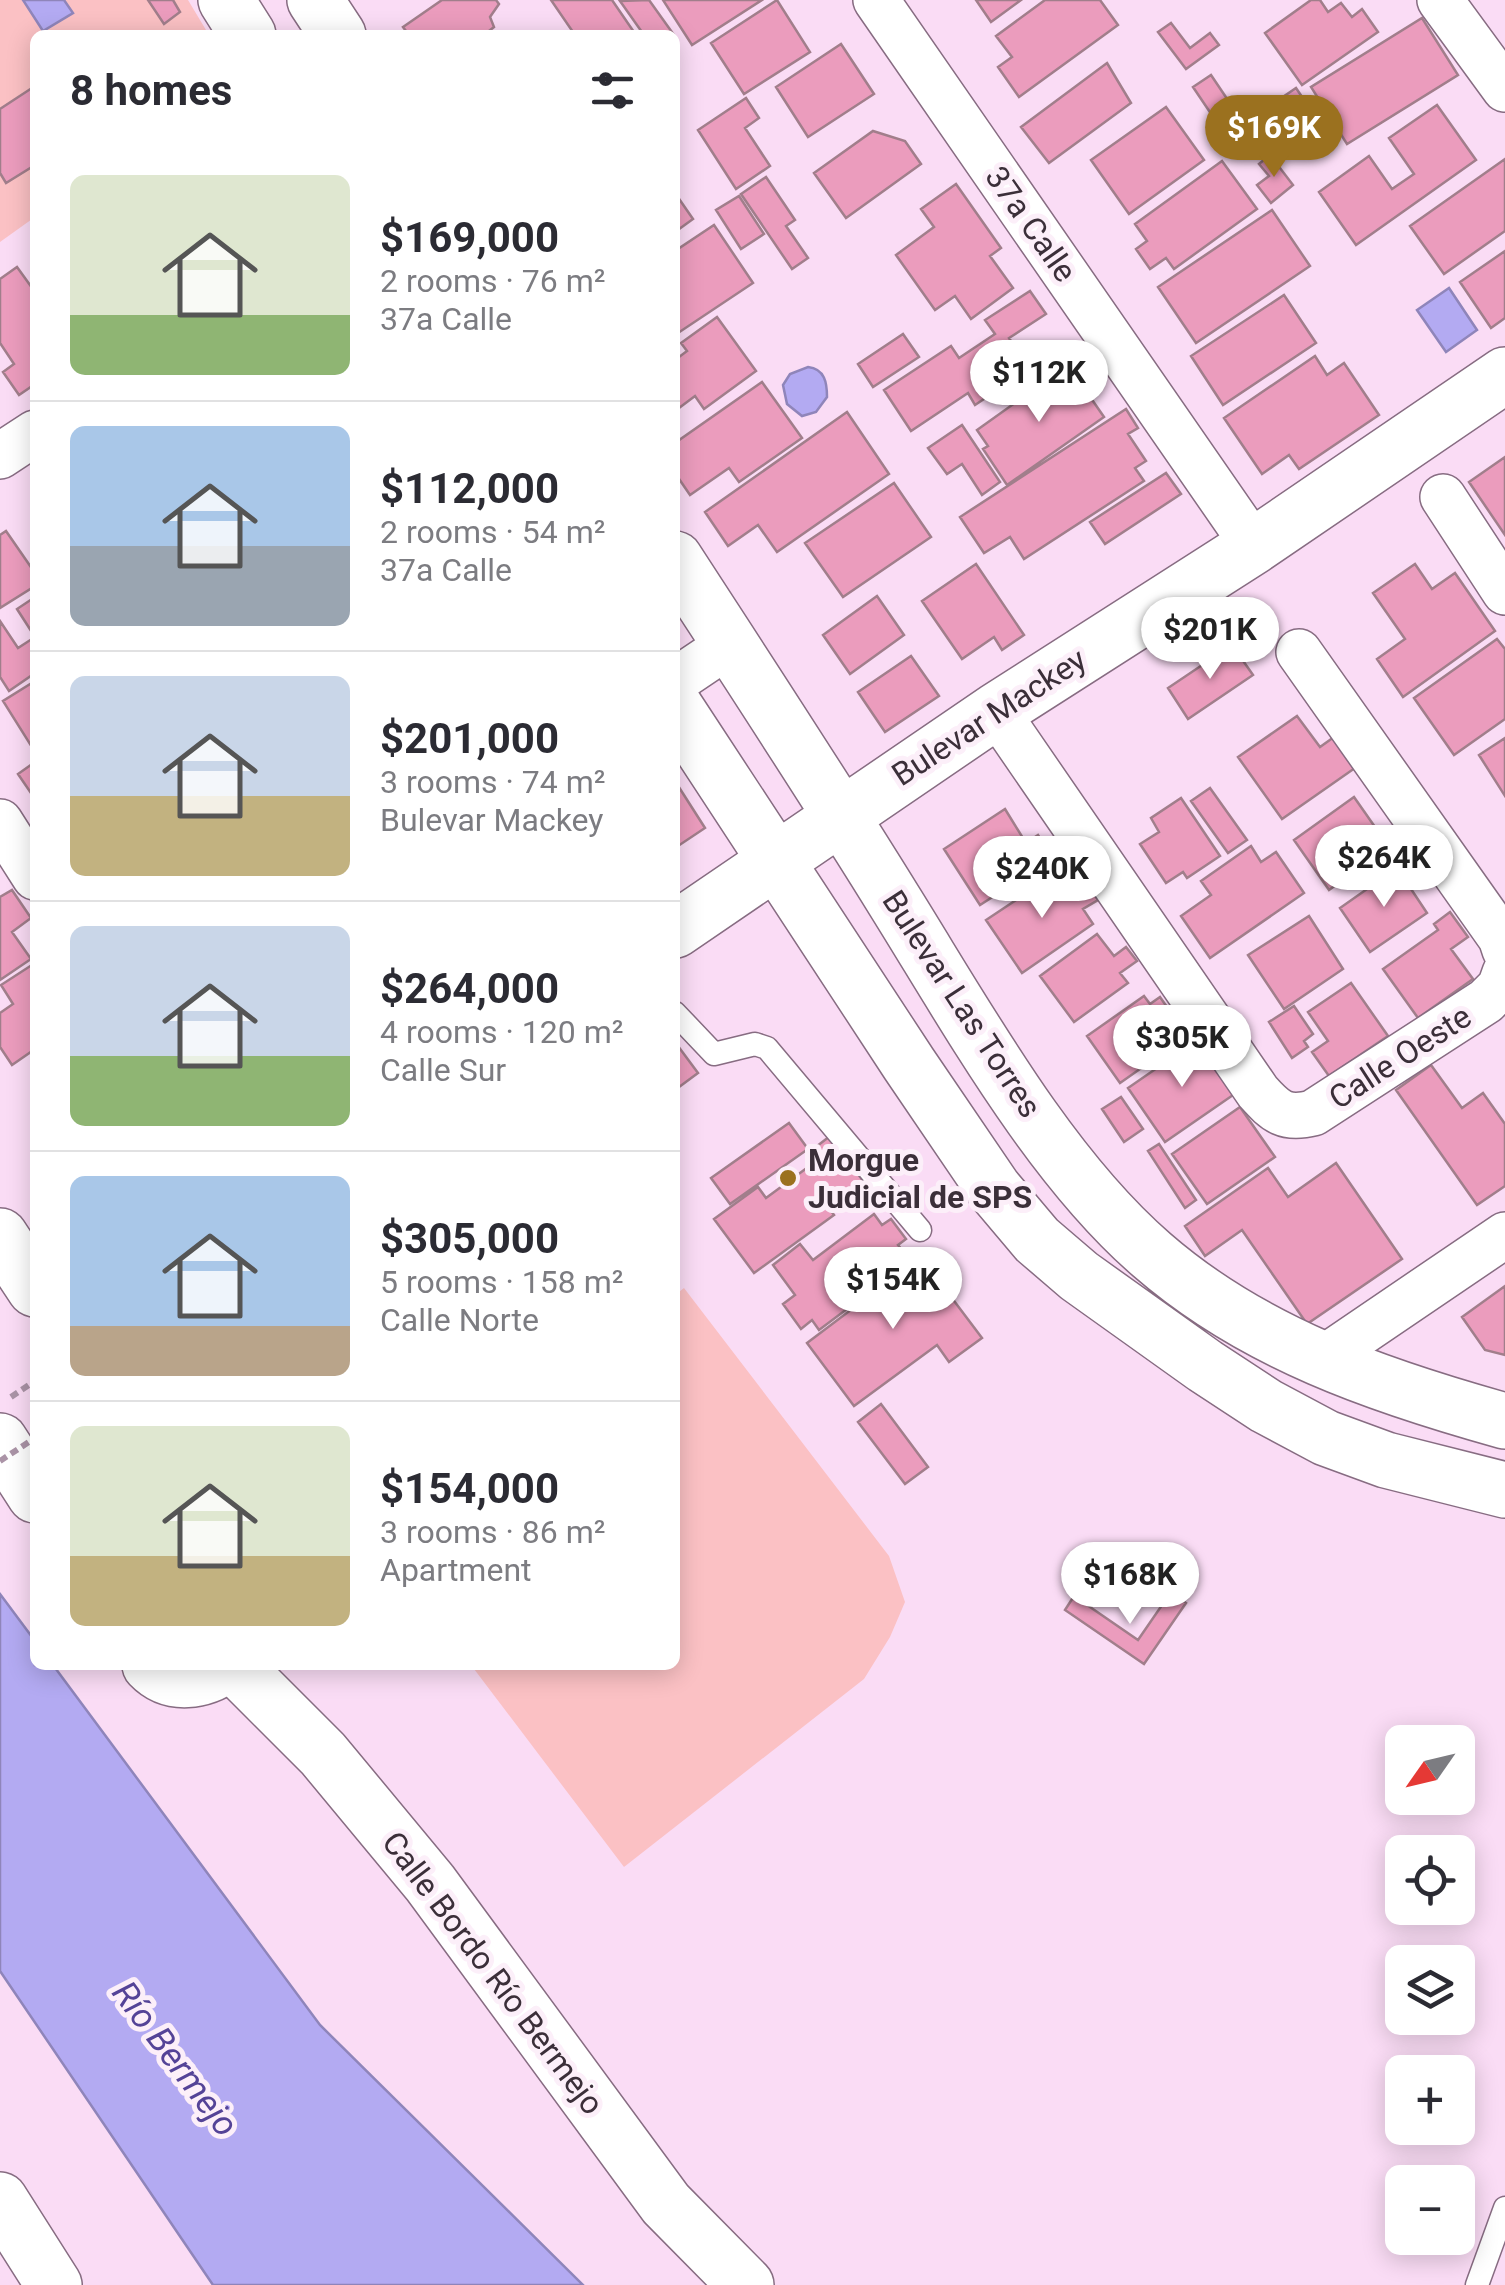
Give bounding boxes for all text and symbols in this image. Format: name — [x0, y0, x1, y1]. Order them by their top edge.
icon: filters — [585, 63, 640, 118]
text: 8 homes — [70, 66, 232, 115]
pin: $169K — [1204, 95, 1344, 180]
text: $169K — [1227, 108, 1321, 146]
street label: 37a Calle — [978, 159, 1084, 289]
text: $169,000 — [380, 213, 559, 262]
icon: home — [150, 215, 270, 335]
text: 2 rooms · 76 m² — [380, 262, 605, 300]
text: 37a Calle — [380, 300, 512, 338]
pin: $112K — [969, 340, 1109, 425]
text: $112K — [992, 353, 1086, 391]
text: $112,000 — [380, 464, 559, 513]
icon: home — [150, 466, 270, 586]
text: 2 rooms · 54 m² — [380, 513, 605, 551]
text: 37a Calle — [380, 551, 512, 589]
pin: $201K — [1140, 597, 1280, 682]
text: $201K — [1163, 610, 1257, 648]
street label: Bulevar Mackey — [885, 640, 1093, 794]
text: $201,000 — [380, 714, 559, 763]
icon: home — [150, 716, 270, 836]
text: 3 rooms · 74 m² — [380, 763, 605, 801]
text: Bulevar Mackey — [380, 801, 603, 839]
pin: $264K — [1314, 825, 1454, 910]
pin: $240K — [972, 836, 1112, 921]
text: $264K — [1337, 838, 1431, 876]
text: $240K — [995, 849, 1089, 887]
street label: Bulevar Las Torres — [875, 883, 1049, 1125]
text: $264,000 — [380, 964, 559, 1013]
icon: home — [150, 966, 270, 1086]
street label: Calle Oeste — [1322, 997, 1478, 1117]
pin: $305K — [1112, 1005, 1252, 1090]
text: 4 rooms · 120 m² — [380, 1013, 623, 1051]
text: $305K — [1135, 1018, 1229, 1056]
text: Calle Sur — [380, 1051, 506, 1089]
place label: Morgue Judicial de SPS — [808, 1141, 1032, 1216]
marker: Morgue Judicial de SPS — [777, 1167, 799, 1189]
text: $305,000 — [380, 1214, 559, 1263]
icon: home — [150, 1216, 270, 1336]
pin: $154K — [823, 1247, 963, 1332]
text: $154K — [846, 1260, 940, 1298]
text: 5 rooms · 158 m² — [380, 1263, 623, 1301]
text: Calle Norte — [380, 1301, 539, 1339]
text: $154,000 — [380, 1464, 559, 1513]
icon: home — [150, 1466, 270, 1586]
text: 3 rooms · 86 m² — [380, 1513, 605, 1551]
pin: $168K — [1060, 1542, 1200, 1627]
text: Apartment — [380, 1551, 532, 1589]
text: $168K — [1083, 1555, 1177, 1593]
north arrow — [1385, 1725, 1475, 1815]
map controls — [1385, 1725, 1475, 2255]
street label: Calle Bordo Río Bermejo — [374, 1824, 612, 2122]
button: locate — [1385, 1835, 1475, 1925]
button: layers — [1385, 1945, 1475, 2035]
water label: Río Bermejo — [104, 1974, 246, 2144]
button: + — [1385, 2055, 1475, 2145]
button: − — [1385, 2165, 1475, 2255]

